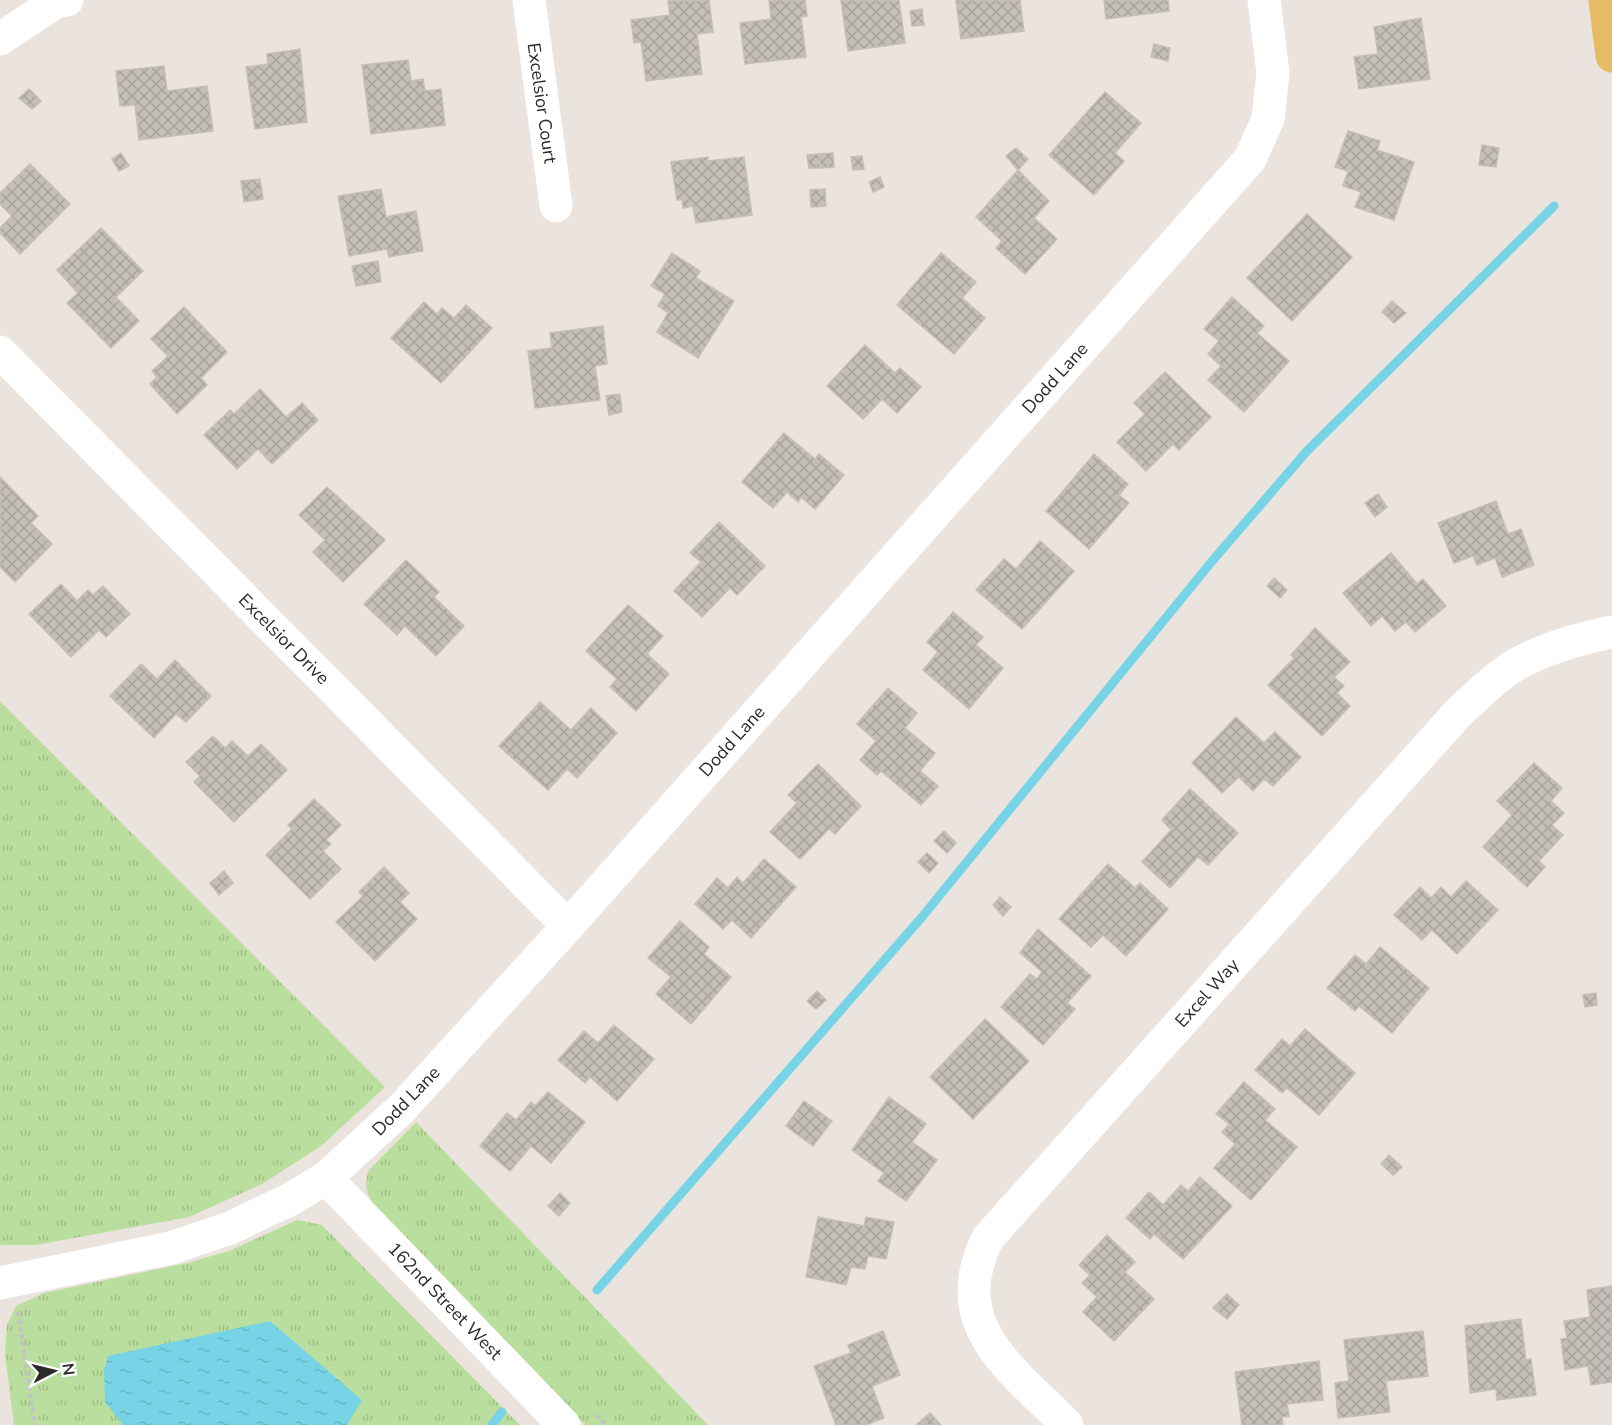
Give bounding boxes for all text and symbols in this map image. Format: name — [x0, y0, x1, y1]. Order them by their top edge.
street label: Excelsior Court — [522, 41, 562, 165]
street label: Dodd Lane — [1017, 337, 1093, 419]
street label: Excelsior Drive — [233, 588, 335, 690]
street label: Dodd Lane — [694, 700, 770, 782]
street label: Excel Way — [1170, 953, 1245, 1033]
street label: Dodd Lane — [367, 1061, 445, 1141]
street label: 162nd Street West — [383, 1237, 508, 1365]
north arrow — [24, 1341, 84, 1401]
text: N — [56, 1362, 80, 1377]

